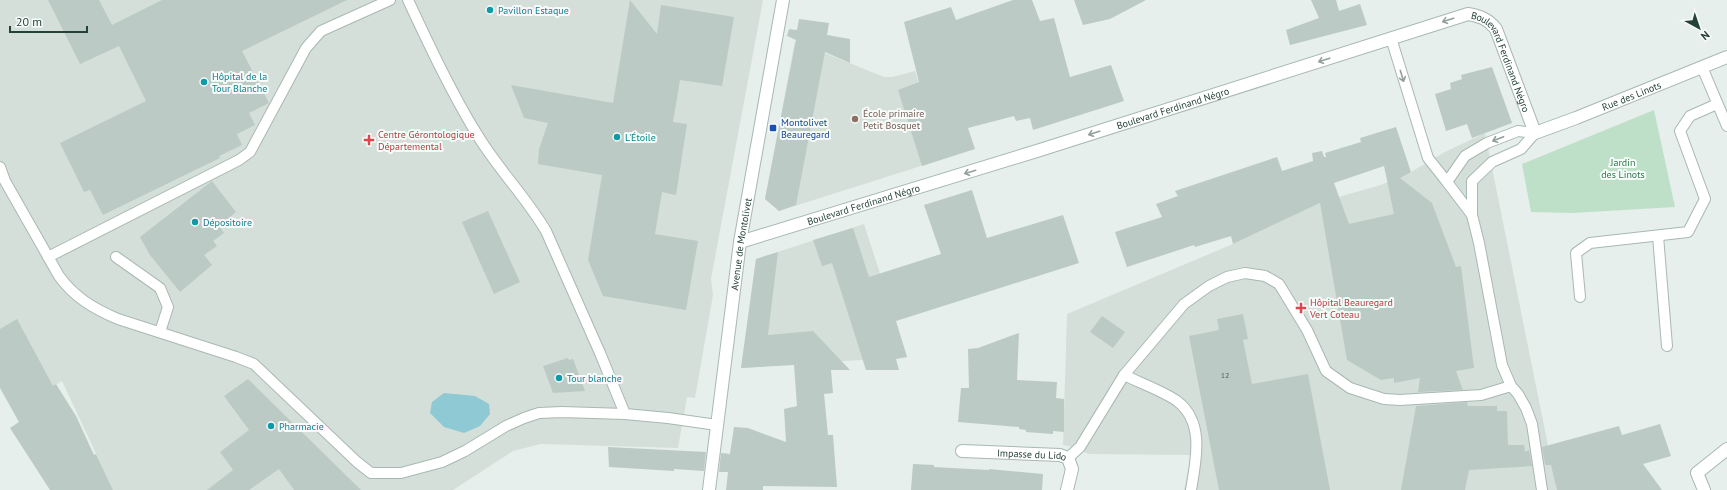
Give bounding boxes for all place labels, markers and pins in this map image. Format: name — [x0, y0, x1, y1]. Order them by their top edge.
place label: Pavillon Estaque — [498, 4, 569, 17]
marker: Pavillon Estaque — [485, 5, 495, 15]
place label: Hôpital de la Tour Blanche — [212, 70, 267, 95]
marker: Hôpital de la Tour Blanche — [199, 77, 209, 87]
place label: École primaire Petit Bosquet — [863, 107, 924, 132]
marker: École primaire Petit Bosquet — [850, 114, 860, 124]
place label: Montolivet Beauregard — [781, 116, 830, 141]
marker: Montolivet Beauregard — [768, 123, 778, 133]
place label: Centre Gérontologique Départemental — [378, 128, 475, 153]
place label: L'Étoile — [625, 131, 656, 144]
marker: L'Étoile — [612, 132, 622, 142]
marker: Centre Gérontologique Départemental — [363, 134, 375, 146]
place label: Dépositoire — [203, 216, 252, 229]
marker: Dépositoire — [190, 217, 200, 227]
place label: Hôpital Beauregard Vert Coteau — [1309, 296, 1393, 321]
marker: Hôpital Beauregard Vert Coteau — [1295, 302, 1307, 314]
place label: Tour blanche — [567, 372, 622, 385]
marker: Tour blanche — [554, 373, 564, 383]
place label: Pharmacie — [279, 420, 324, 433]
marker: Pharmacie — [266, 421, 276, 431]

